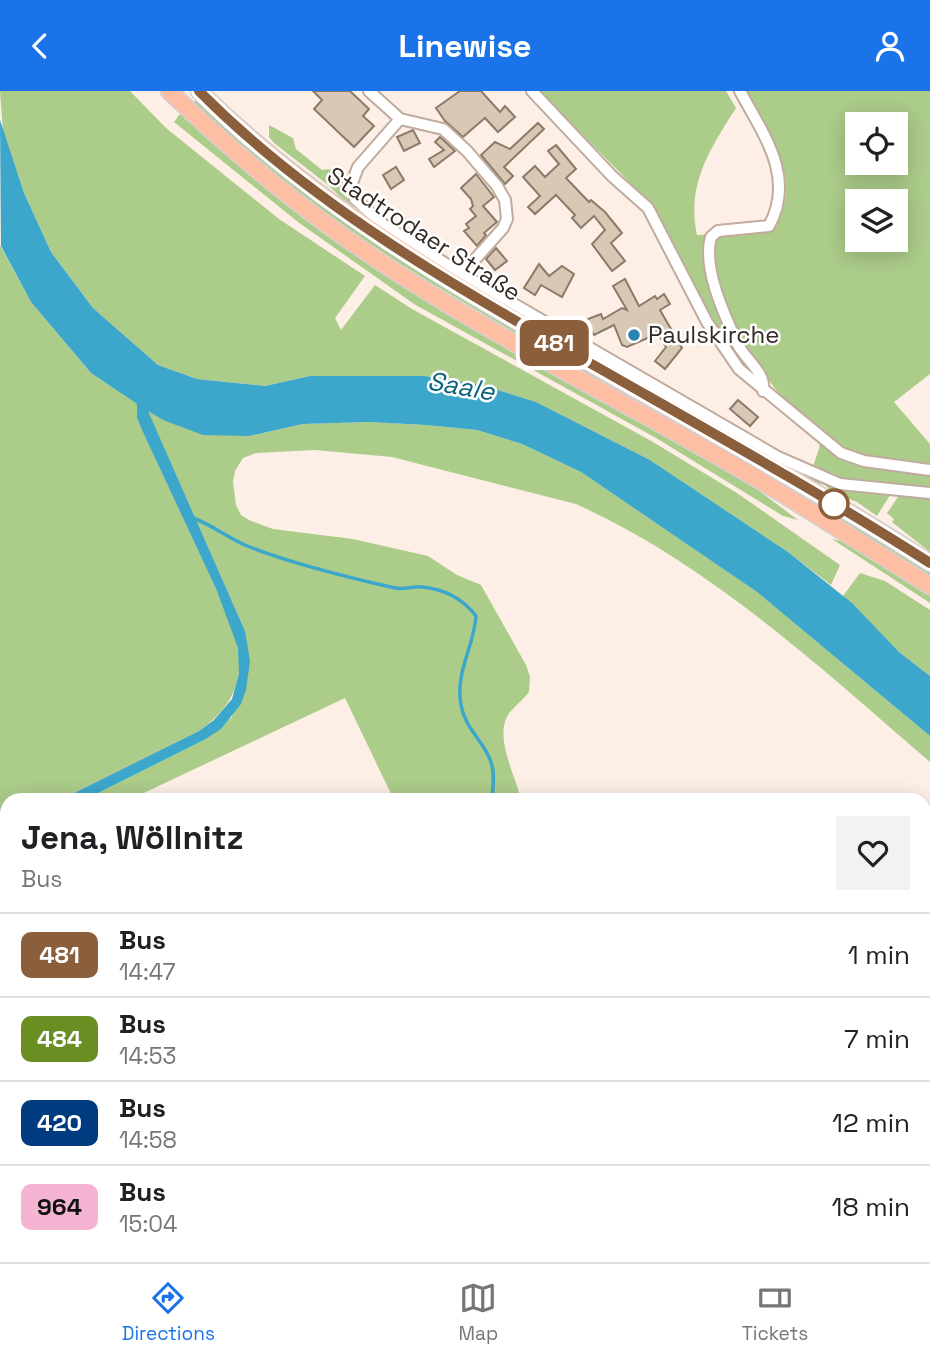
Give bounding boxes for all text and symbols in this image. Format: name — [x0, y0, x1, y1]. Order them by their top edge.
text: Linewise — [399, 26, 531, 66]
icon: back — [21, 27, 59, 65]
icon: person — [871, 27, 909, 65]
map controls — [845, 112, 908, 252]
button: locate — [845, 112, 908, 175]
street label: Stadtrodaer Straße — [322, 159, 527, 308]
button: layers — [845, 189, 908, 252]
place label: Paulskirche — [648, 319, 780, 350]
line badge: 481 — [514, 320, 594, 366]
text: 481 — [534, 327, 574, 358]
marker: Paulskirche — [626, 327, 642, 343]
water label: Saale — [425, 363, 499, 409]
unlabelled marker — [819, 489, 849, 519]
button: heart — [836, 816, 910, 890]
text: Jena, Wöllnitz — [21, 817, 244, 859]
text: Bus — [21, 864, 62, 894]
text: Bus — [119, 923, 166, 957]
text: 1 min — [848, 938, 910, 972]
text: 481 — [39, 939, 80, 970]
text: 14:47 — [119, 957, 175, 987]
text: Bus — [119, 1007, 166, 1041]
text: 7 min — [844, 1022, 910, 1056]
text: 484 — [37, 1023, 82, 1054]
text: 14:53 — [119, 1041, 176, 1071]
text: Bus — [119, 1091, 166, 1125]
text: 12 min — [832, 1106, 910, 1140]
text: 420 — [37, 1107, 82, 1138]
text: 14:58 — [119, 1125, 177, 1155]
text: Bus — [119, 1175, 166, 1209]
text: 18 min — [832, 1190, 910, 1224]
text: 964 — [37, 1191, 82, 1222]
text: 15:04 — [119, 1209, 177, 1239]
tab: Directions — [122, 1279, 215, 1346]
tab: Map — [459, 1279, 498, 1346]
tab: Tickets — [742, 1279, 808, 1346]

